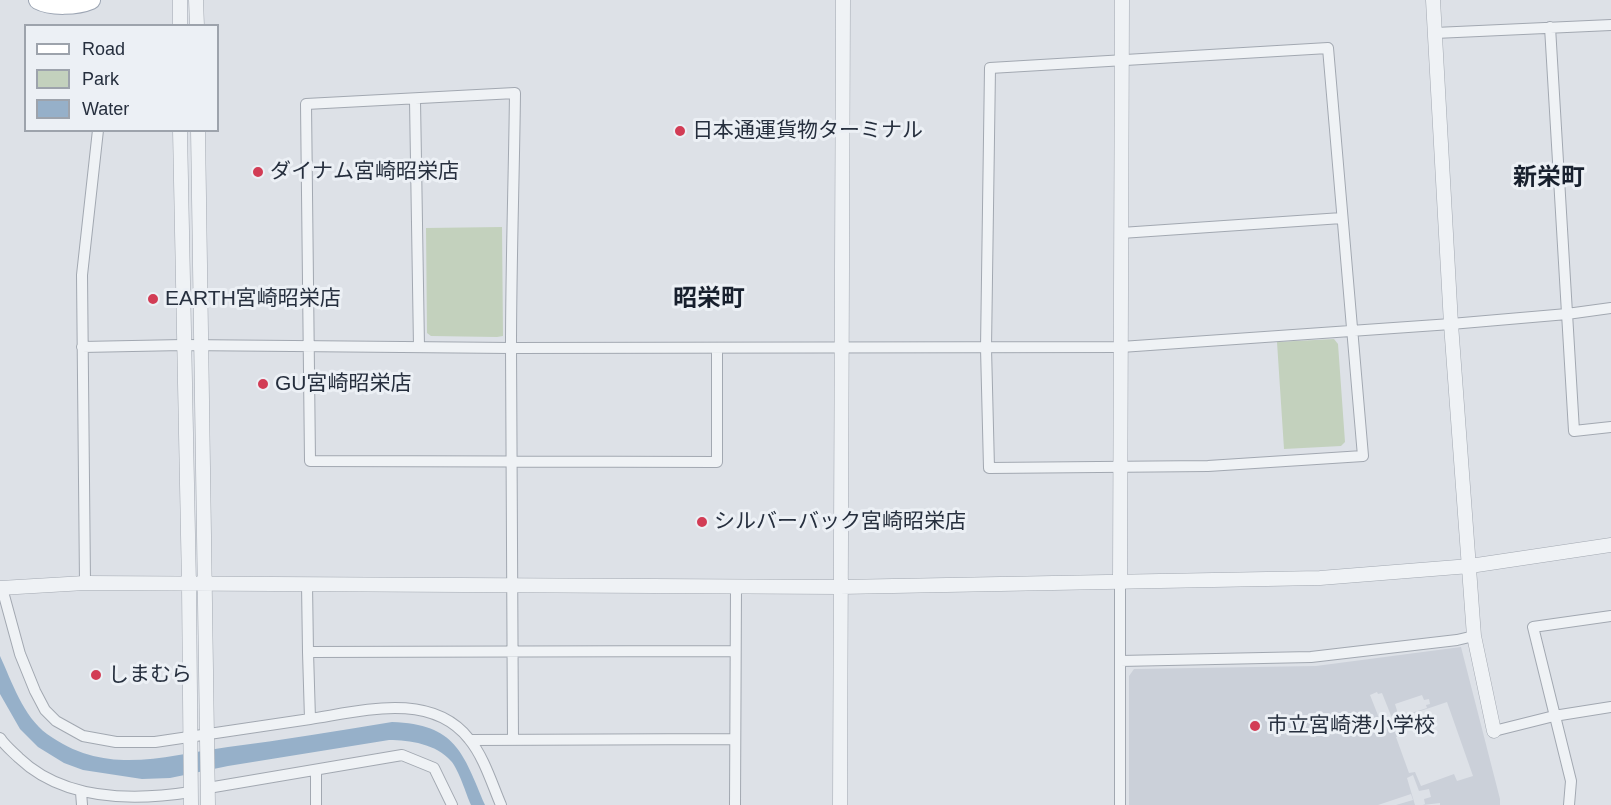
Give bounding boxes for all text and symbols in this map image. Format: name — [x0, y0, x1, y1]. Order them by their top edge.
legend — [24, 24, 219, 132]
text: Road — [82, 39, 125, 59]
text: Park — [82, 69, 119, 89]
text: Water — [82, 99, 129, 119]
place label: 日本通運貨物ターミナル — [692, 118, 923, 144]
marker: 日本通運貨物ターミナル — [673, 124, 687, 138]
place label: ダイナム宮崎昭栄店 — [270, 159, 459, 185]
district label: 新栄町 — [1513, 164, 1585, 192]
marker: ダイナム宮崎昭栄店 — [251, 165, 265, 179]
district label: 昭栄町 — [673, 285, 745, 313]
place label: EARTH宮崎昭栄店 — [165, 286, 341, 312]
marker: EARTH宮崎昭栄店 — [146, 292, 160, 306]
place label: GU宮崎昭栄店 — [275, 371, 411, 397]
marker: GU宮崎昭栄店 — [256, 377, 270, 391]
place label: シルバーバック宮崎昭栄店 — [714, 509, 966, 535]
marker: シルバーバック宮崎昭栄店 — [695, 515, 709, 529]
place label: しまむら — [108, 662, 192, 688]
marker: しまむら — [89, 668, 103, 682]
place label: 市立宮崎港小学校 — [1267, 713, 1435, 739]
marker: 市立宮崎港小学校 — [1248, 719, 1262, 733]

